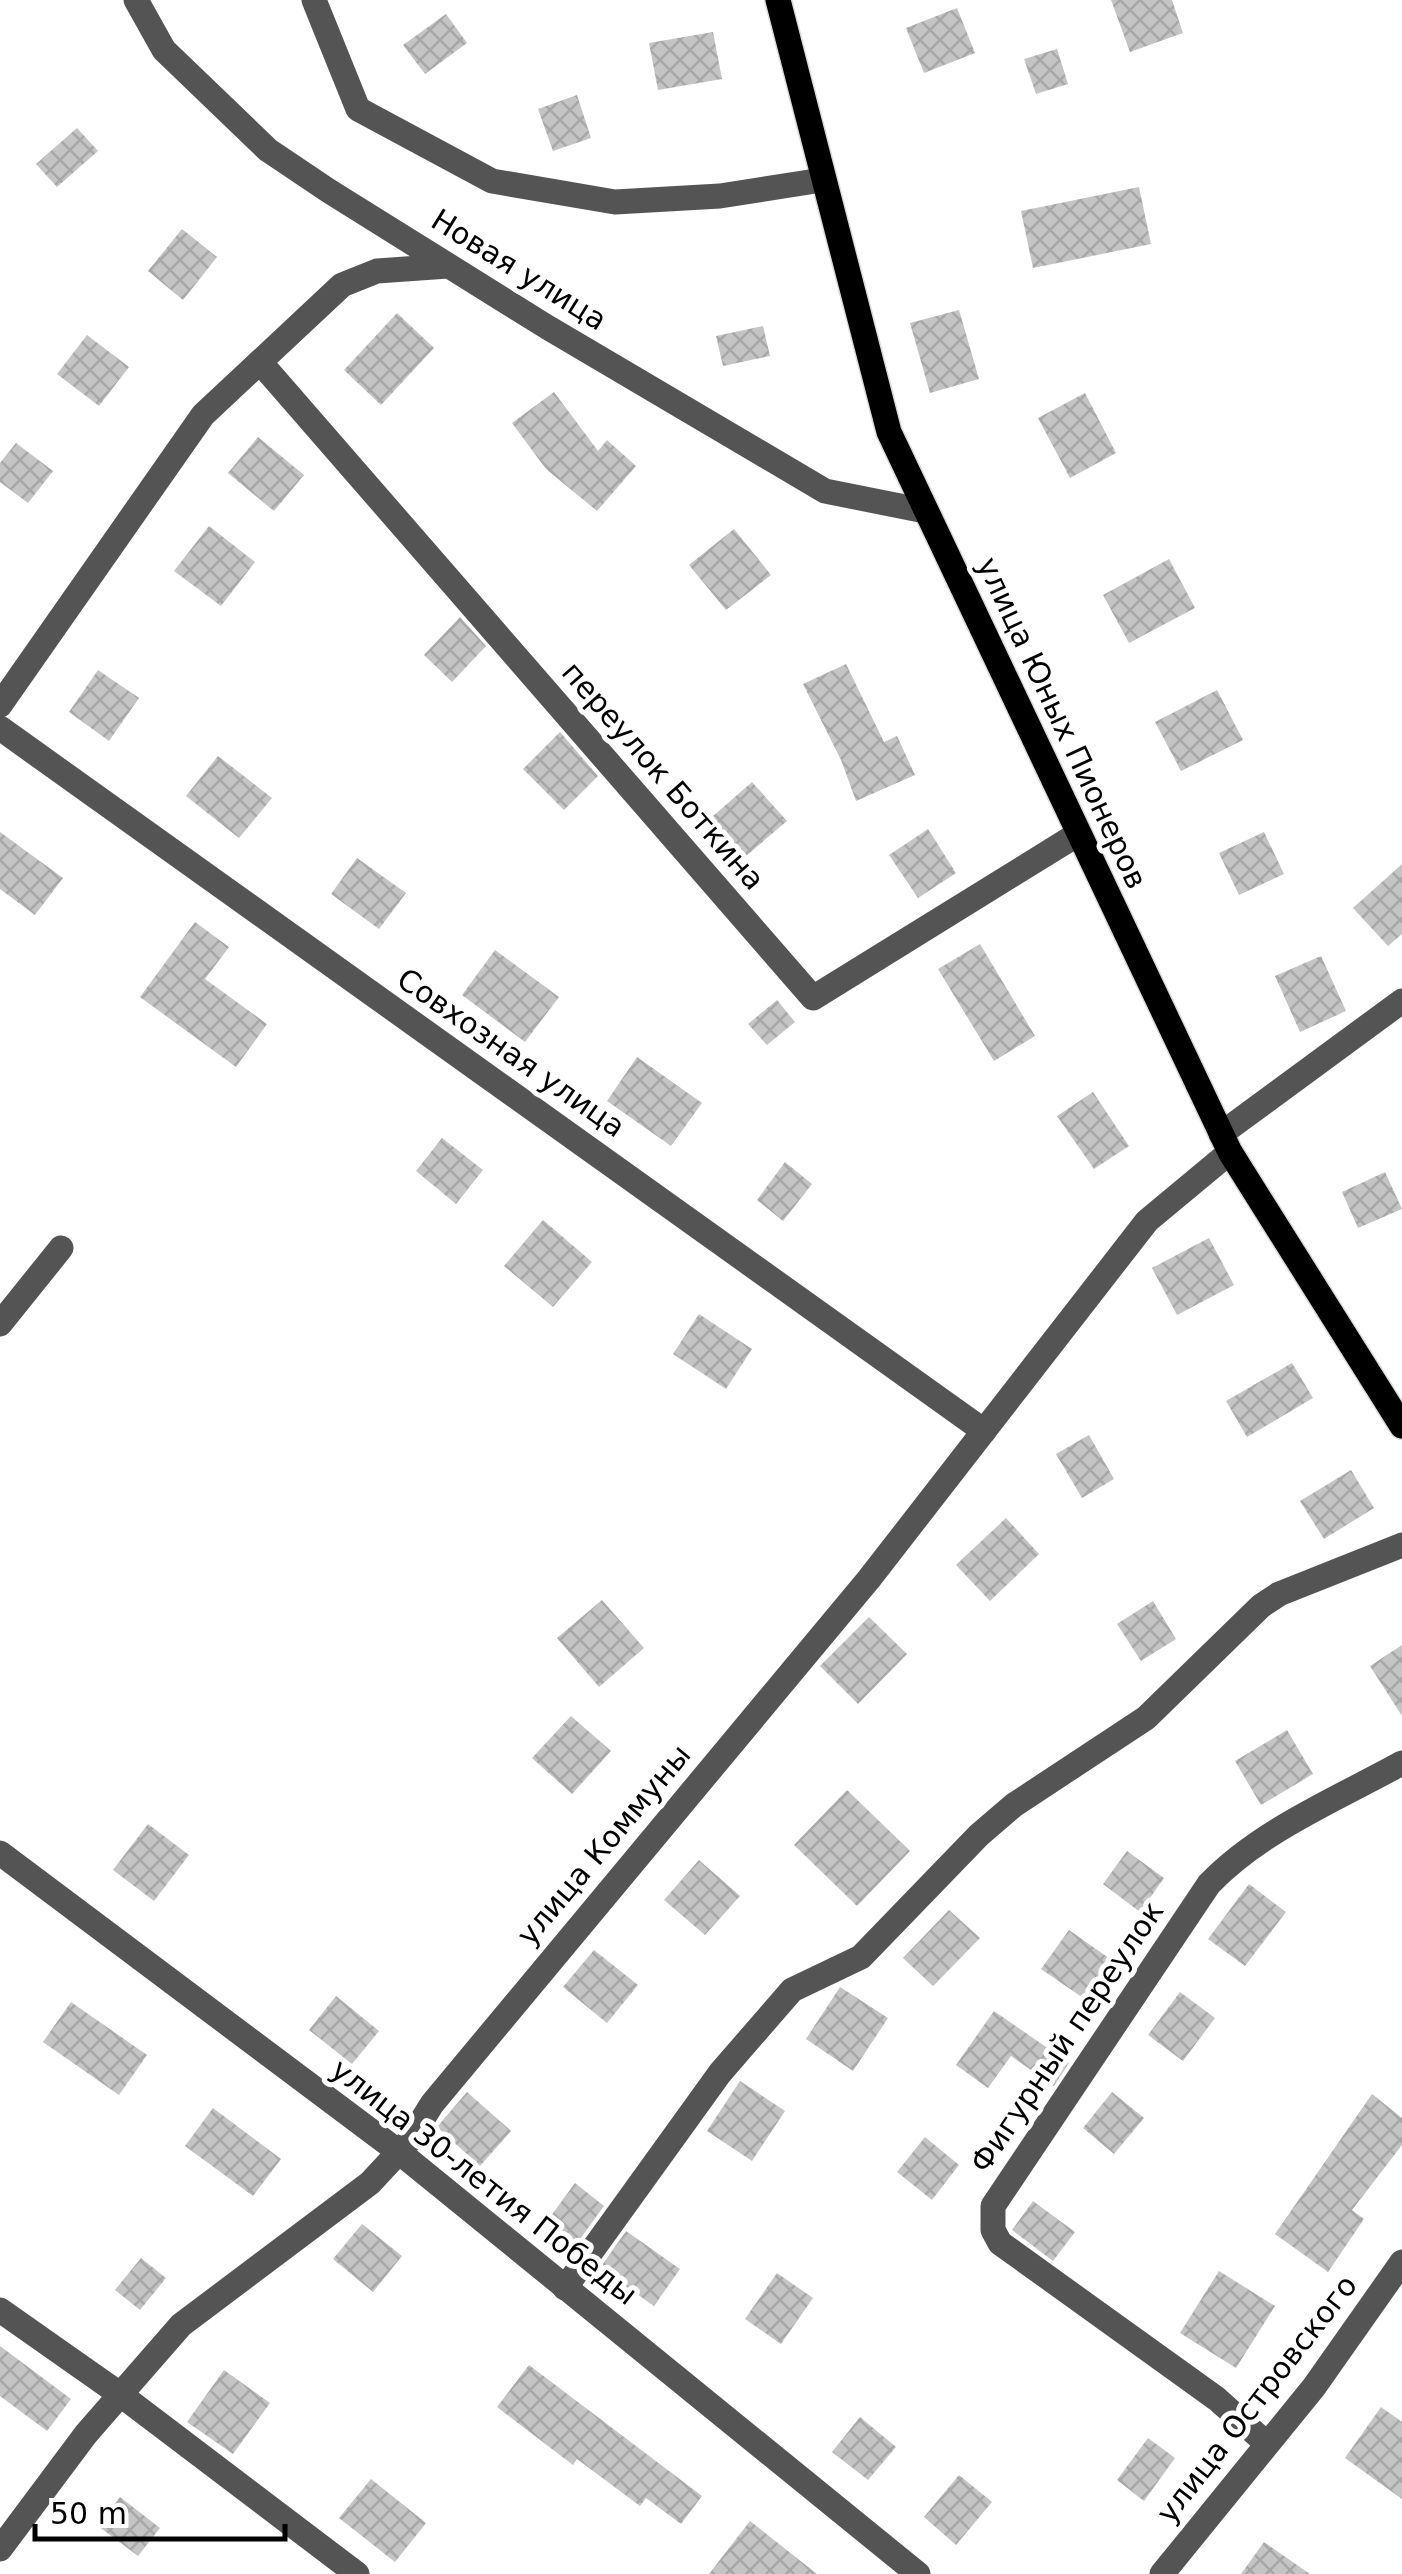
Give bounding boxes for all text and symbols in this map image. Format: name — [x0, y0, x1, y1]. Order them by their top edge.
street label: Новая улица — [425, 202, 613, 337]
street label: улица Юных Пионеров — [970, 552, 1155, 894]
street label: переулок Боткина — [555, 655, 772, 897]
street label: Совхозная улица — [391, 961, 632, 1144]
street label: улица Коммуны — [510, 1737, 698, 1952]
street label: Фигурный переулок — [963, 1895, 1170, 2179]
street label: улица 30-летия Победы — [324, 2051, 644, 2312]
street label: улица Островского — [1149, 2268, 1364, 2529]
scale bar — [35, 2479, 285, 2541]
text: 50 m — [50, 2496, 127, 2531]

